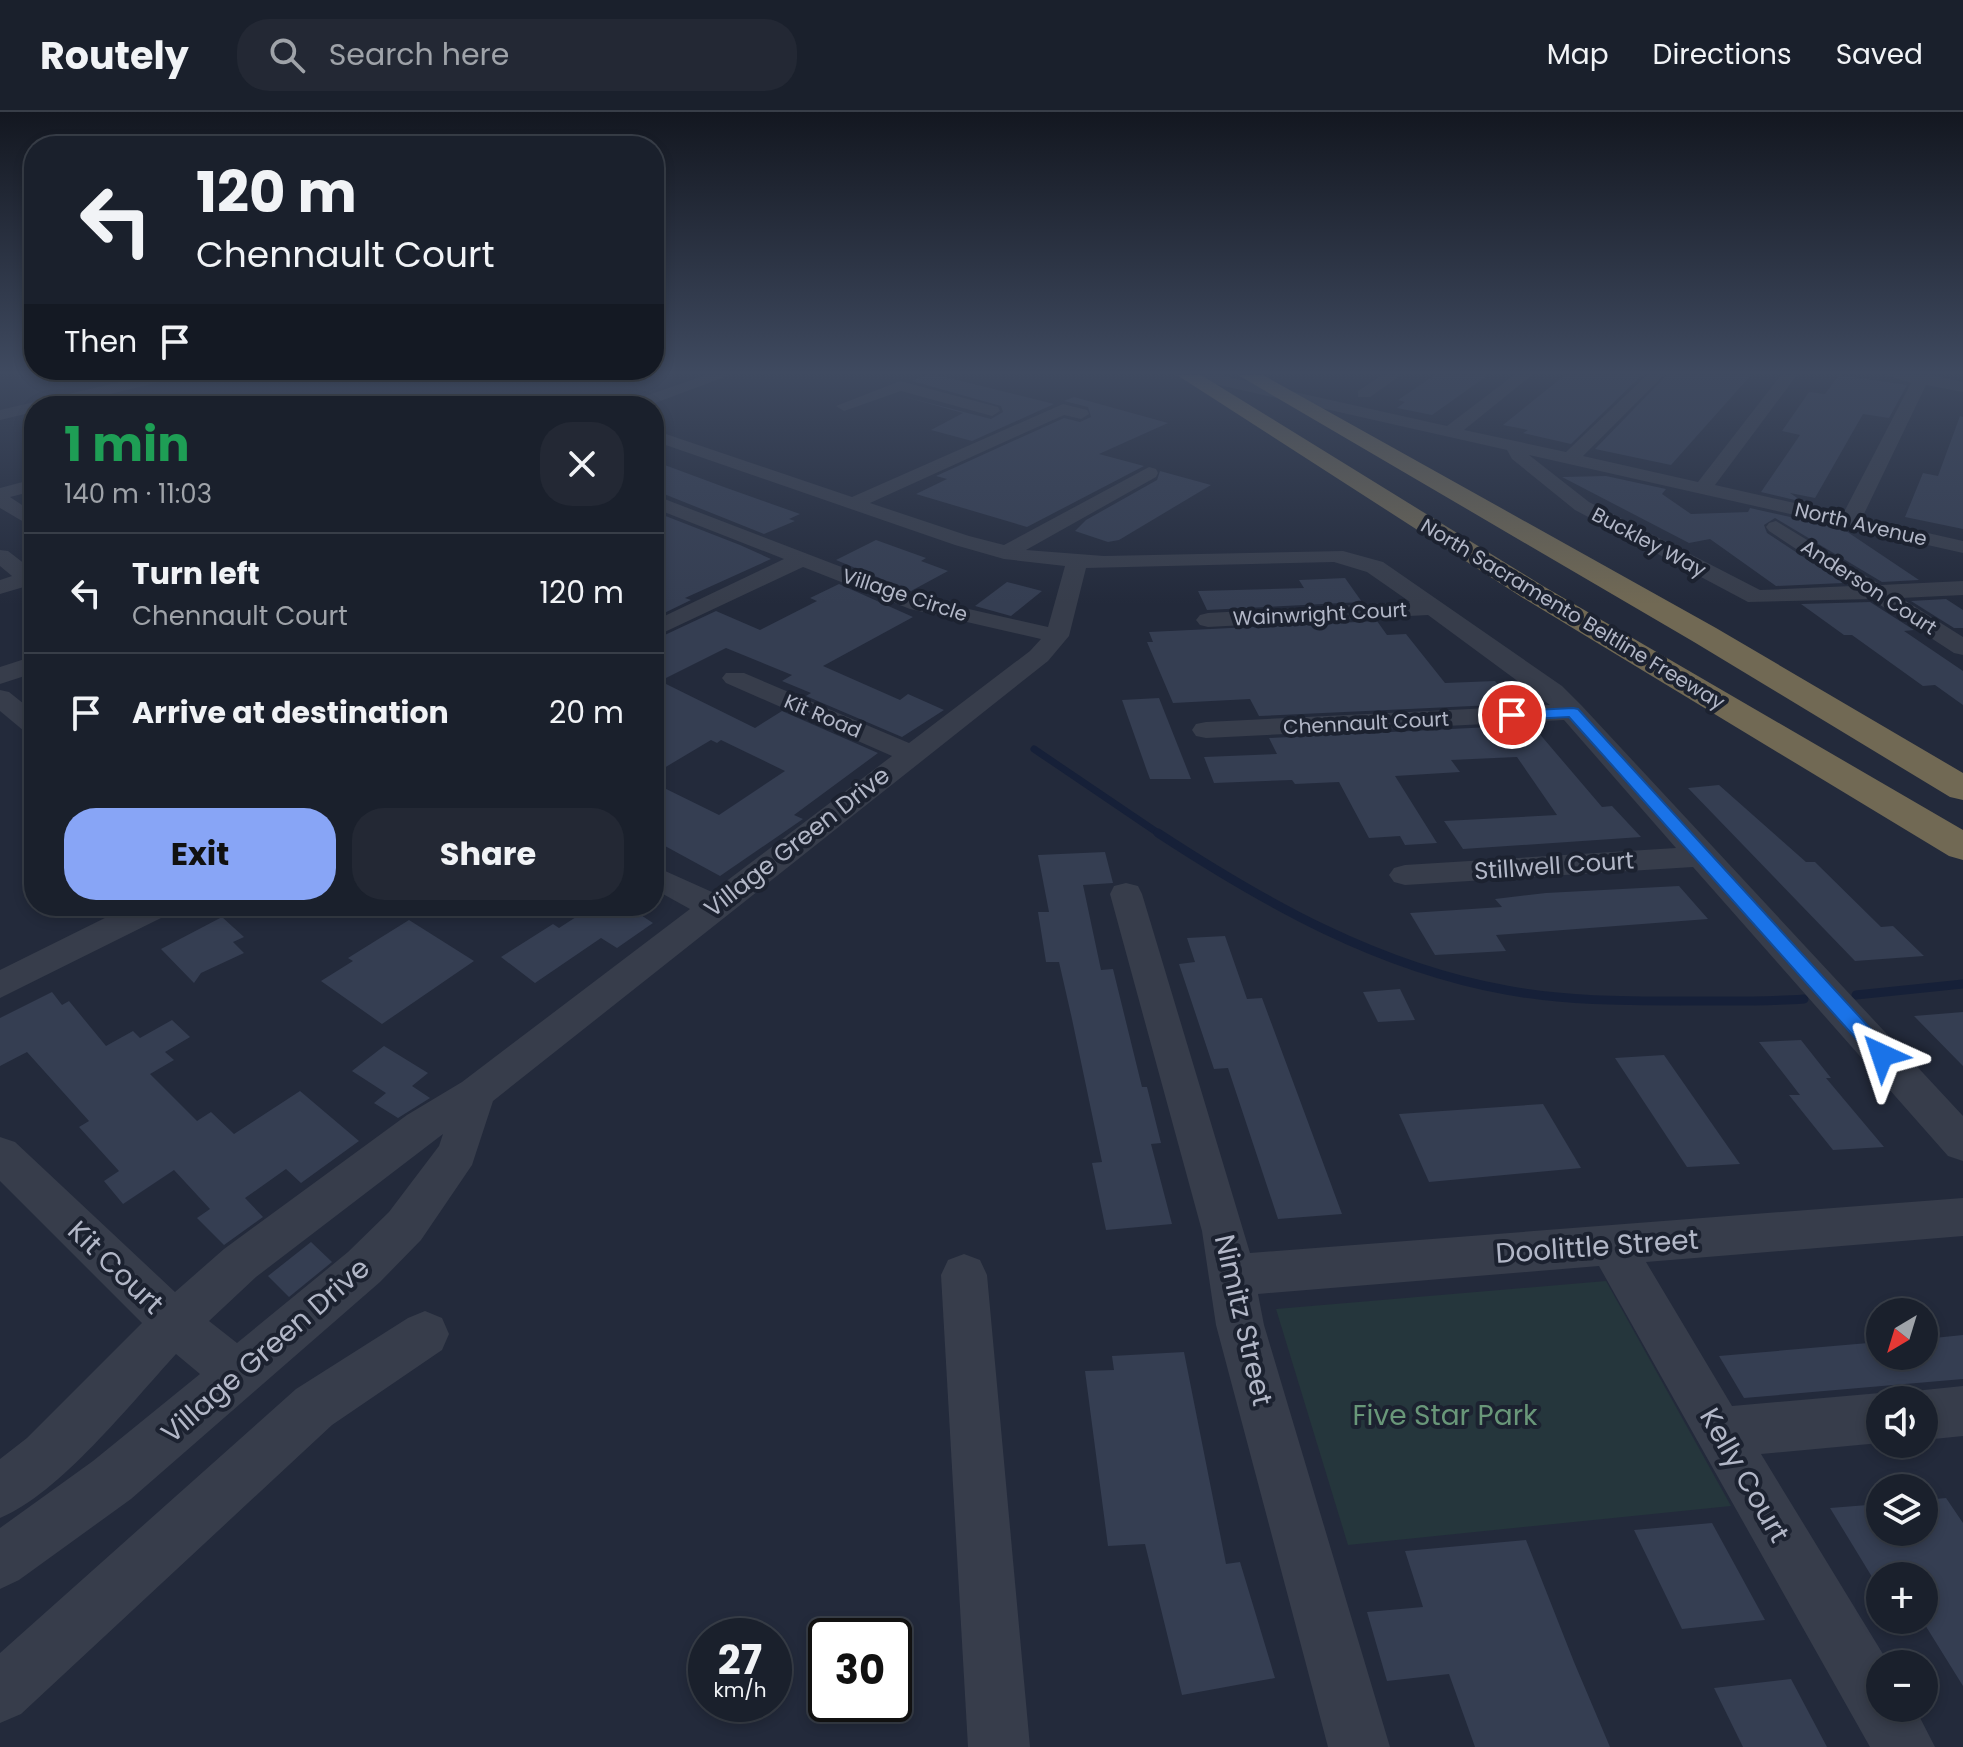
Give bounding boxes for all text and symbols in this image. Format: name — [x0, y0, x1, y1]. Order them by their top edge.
search box — [237, 19, 797, 91]
text: Routely — [40, 29, 189, 82]
icon: search — [265, 33, 309, 77]
text: Search here — [329, 33, 509, 76]
text: Map — [1547, 35, 1609, 74]
text: Directions — [1653, 35, 1792, 74]
text: Saved — [1836, 35, 1923, 74]
text: 120 m — [196, 153, 357, 232]
icon: left — [64, 168, 168, 272]
text: Chennault Court — [196, 229, 495, 280]
text: Then — [64, 320, 137, 363]
icon: arrive — [153, 320, 197, 364]
text: 1 min — [64, 411, 190, 478]
button: close — [540, 422, 624, 506]
text: 140 m · 11:03 — [64, 476, 212, 512]
street label: North Avenue — [1792, 495, 1930, 553]
street label: Buckley Way — [1587, 500, 1711, 584]
street label: North Sacramento Beltline Freeway — [1416, 512, 1730, 716]
street label: Anderson Court — [1796, 533, 1942, 641]
text: Turn left — [132, 552, 260, 595]
street label: Village Circle — [839, 562, 971, 628]
icon: left — [64, 571, 108, 615]
text: 120 m — [539, 571, 624, 614]
street label: Wainwright Court — [1232, 595, 1408, 633]
text: Chennault Court — [132, 598, 348, 634]
pin — [1478, 681, 1546, 749]
street label: Kit Road — [780, 687, 866, 745]
icon: arrive — [64, 691, 108, 735]
text: Arrive at destination — [132, 691, 449, 734]
text: 20 m — [549, 691, 624, 734]
icon: arrive — [1490, 693, 1534, 737]
street label: Chennault Court — [1282, 705, 1450, 741]
street label: Village Green Drive — [697, 759, 896, 924]
button: Exit — [64, 808, 336, 900]
button: Share — [352, 808, 624, 900]
street label: Stillwell Court — [1473, 843, 1635, 888]
position arrow — [1840, 1013, 1924, 1097]
street label: Kit Court — [59, 1212, 172, 1323]
street label: Doolittle Street — [1494, 1220, 1700, 1273]
street label: Nimitz Street — [1205, 1231, 1282, 1410]
street label: Village Green Drive — [153, 1249, 378, 1452]
north arrow — [1866, 1298, 1938, 1370]
map controls — [1866, 1298, 1938, 1722]
button: sound — [1866, 1386, 1938, 1458]
park label: Five Star Park — [1352, 1396, 1538, 1435]
street label: Kelly Court — [1690, 1401, 1799, 1550]
button: layers — [1866, 1474, 1938, 1546]
button: + — [1866, 1562, 1938, 1634]
speed limit sign: 30 — [808, 1618, 912, 1722]
text: 27 — [718, 1632, 762, 1688]
button: − — [1866, 1650, 1938, 1722]
text: km/h — [713, 1676, 767, 1704]

